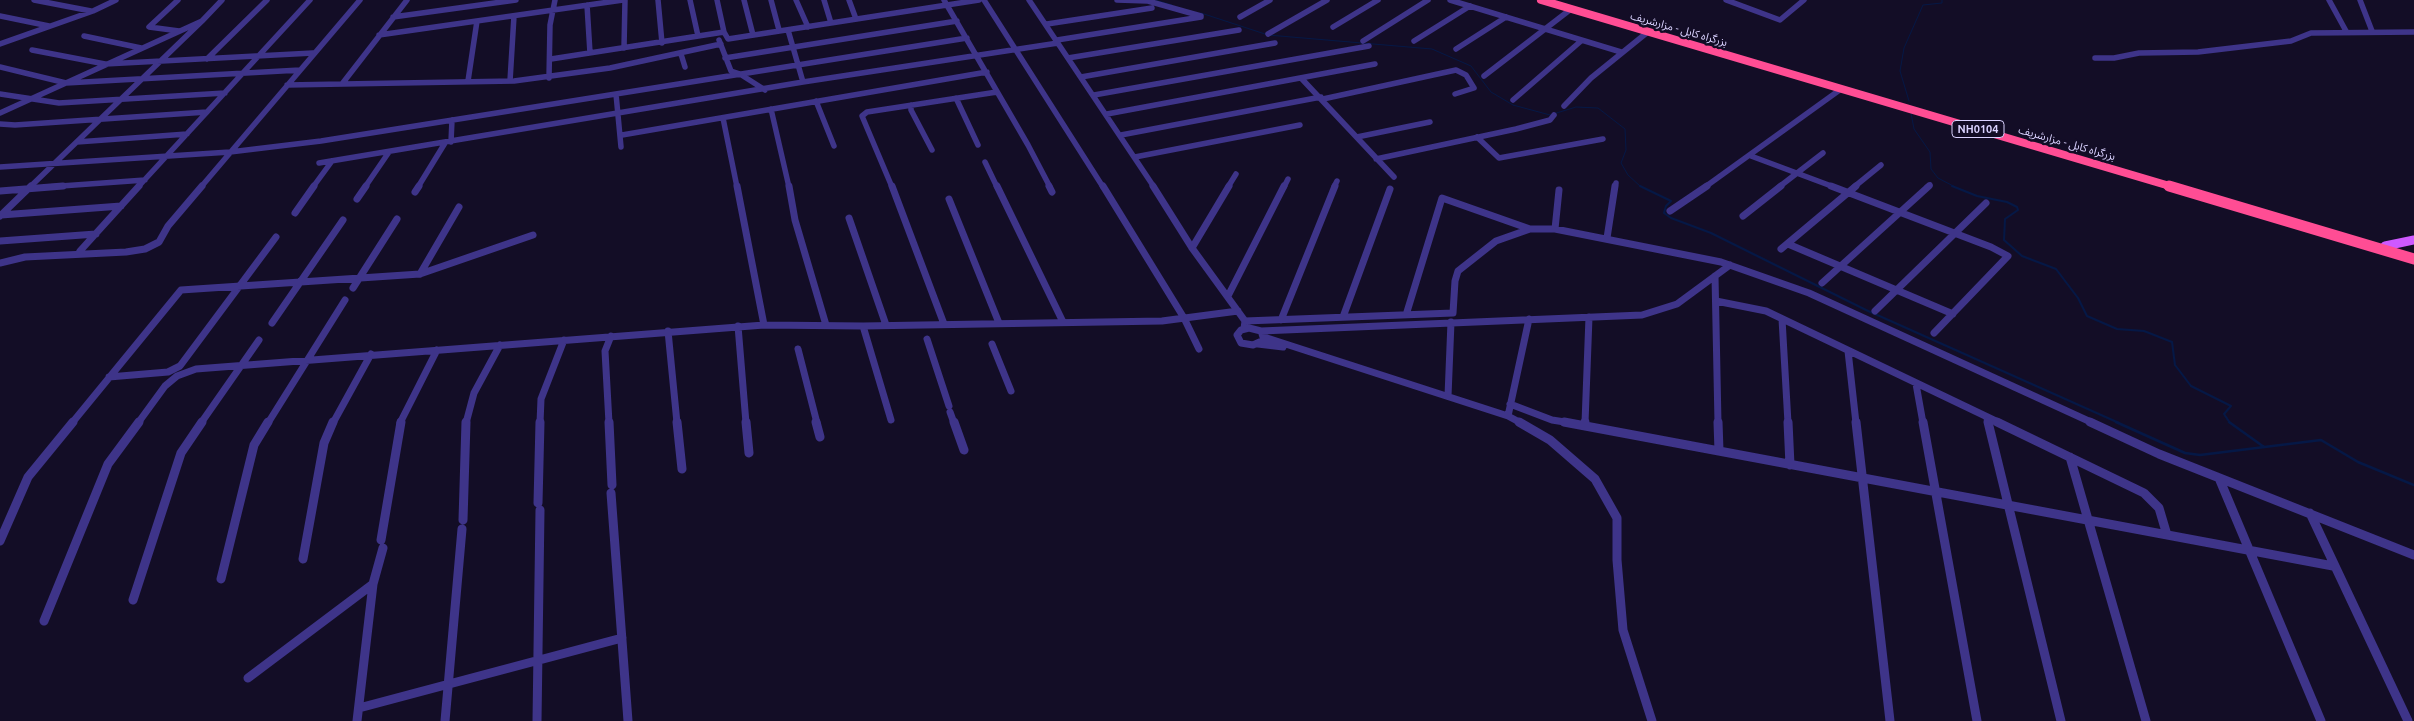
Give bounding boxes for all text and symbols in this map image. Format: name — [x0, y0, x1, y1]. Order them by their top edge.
street label: بزرگراه کابل - مزارشریف — [1629, 9, 1729, 49]
road number: NH0104 — [1952, 120, 2004, 138]
street label: بزرگراه کابل - مزارشریف — [2017, 123, 2117, 163]

